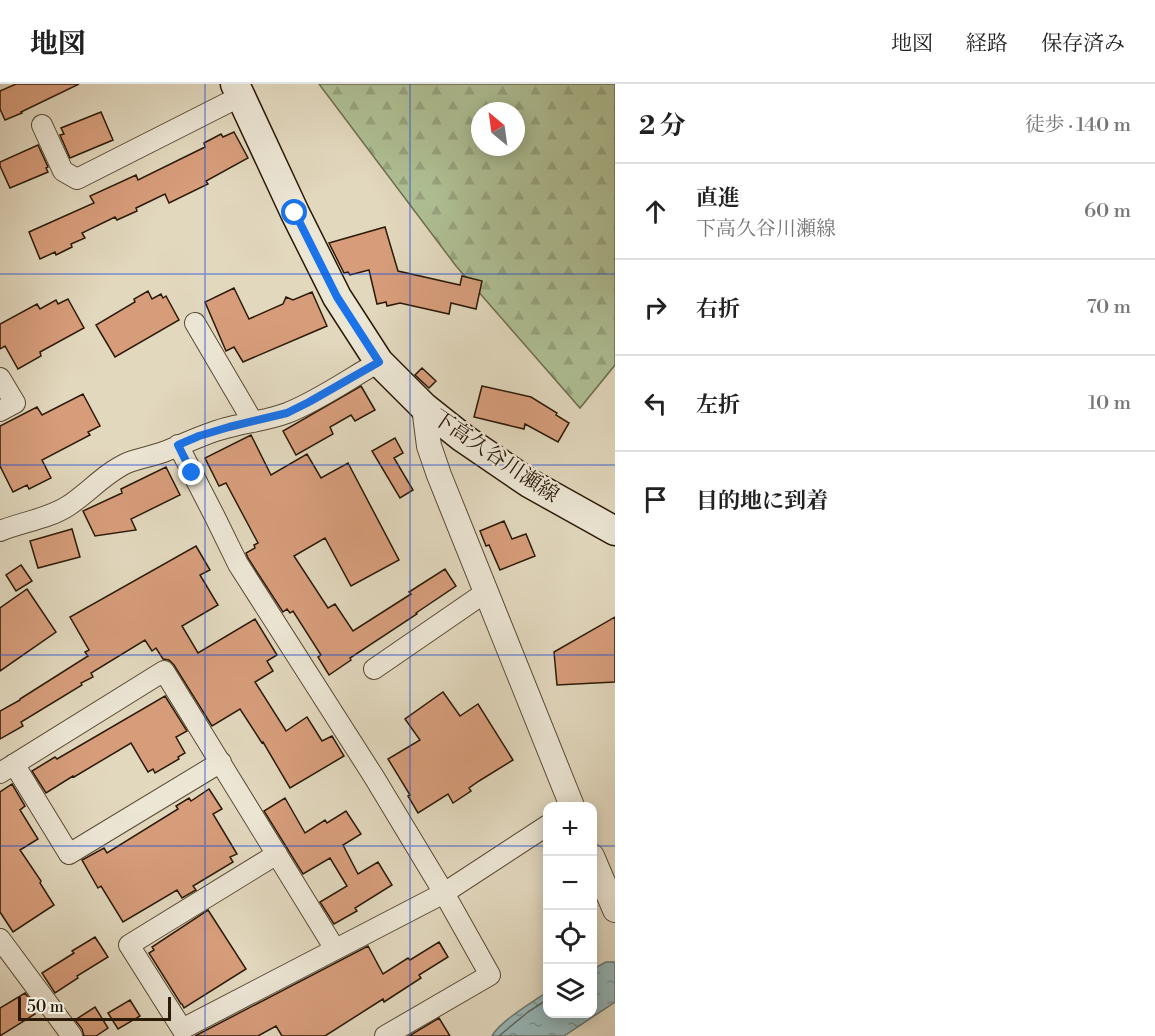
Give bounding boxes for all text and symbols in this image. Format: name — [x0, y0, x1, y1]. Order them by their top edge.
text: 地図 — [30, 27, 86, 62]
text: 地図 — [891, 31, 933, 57]
text: 経路 — [966, 31, 1008, 57]
text: 保存済み — [1041, 31, 1125, 57]
north arrow — [471, 102, 525, 156]
text: 2 分 — [639, 110, 685, 142]
text: 徒歩 · 140 m — [1025, 113, 1131, 138]
text: 直進 — [696, 185, 740, 212]
icon: ahead — [639, 195, 672, 228]
route start — [281, 199, 307, 225]
text: 60 m — [1084, 199, 1131, 224]
text: 下高久谷川瀬線 — [696, 217, 836, 242]
icon: right — [639, 291, 672, 324]
text: 70 m — [1087, 295, 1131, 320]
text: 右折 — [696, 296, 740, 323]
icon: left — [639, 387, 672, 420]
text: 10 m — [1088, 391, 1131, 416]
text: 左折 — [696, 392, 740, 419]
street label: 下高久谷川瀬線 — [427, 405, 564, 509]
route end — [178, 459, 204, 485]
icon: arrive — [639, 483, 672, 516]
text: 目的地に到着 — [696, 488, 828, 515]
map controls — [543, 802, 597, 1018]
button: + — [543, 802, 597, 856]
button: − — [543, 856, 597, 910]
button: locate — [543, 910, 597, 964]
button: layers — [543, 964, 597, 1018]
scale bar — [18, 994, 171, 1022]
text: 50 m — [27, 997, 64, 1017]

